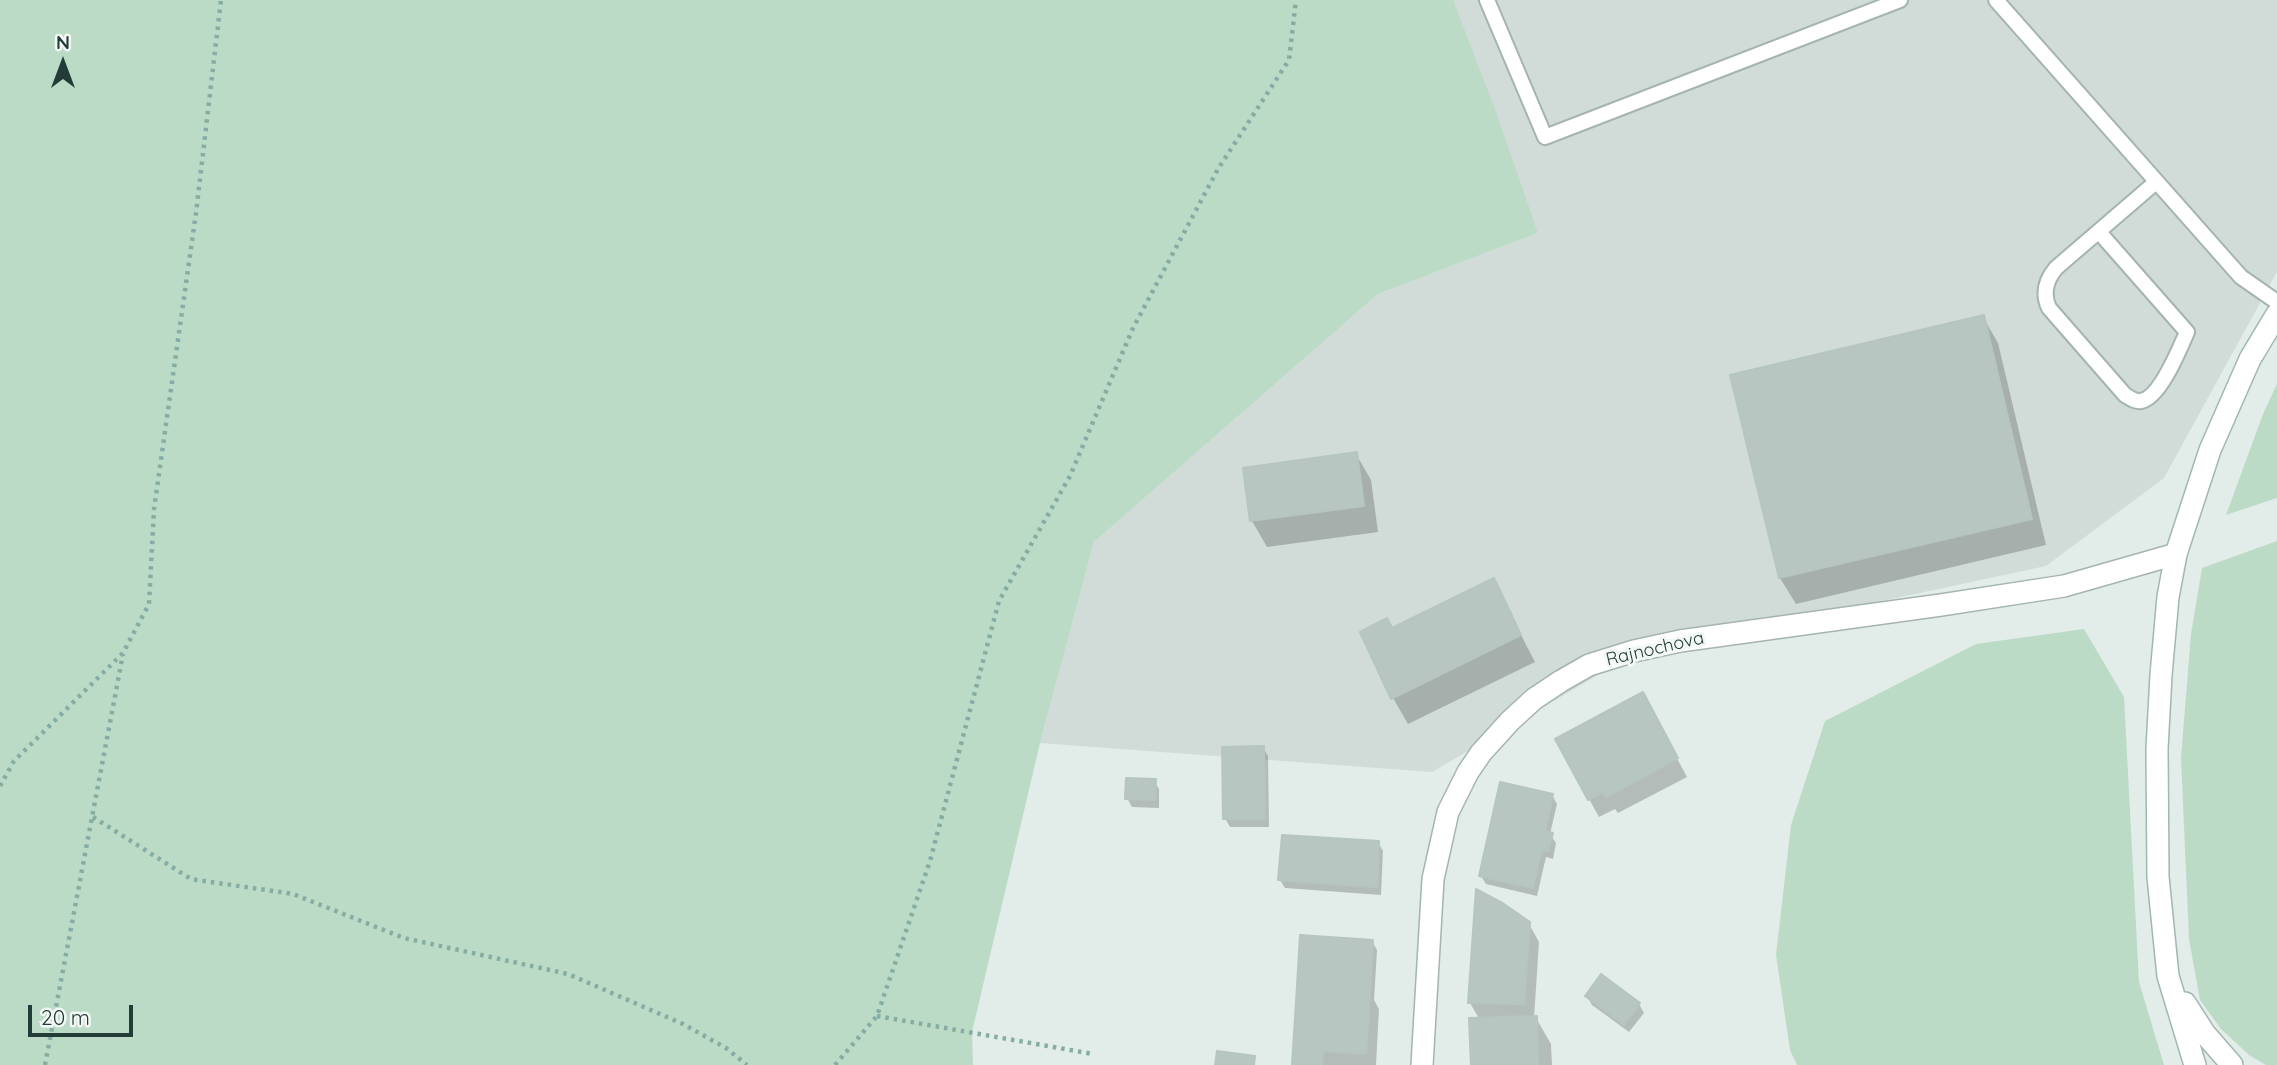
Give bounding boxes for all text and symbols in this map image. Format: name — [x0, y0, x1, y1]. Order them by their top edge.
north arrow — [28, 28, 98, 98]
text: N — [56, 30, 70, 54]
street label: Rajnochova — [1604, 627, 1706, 671]
scale bar — [32, 992, 136, 1036]
text: 20 m — [41, 1004, 90, 1030]

